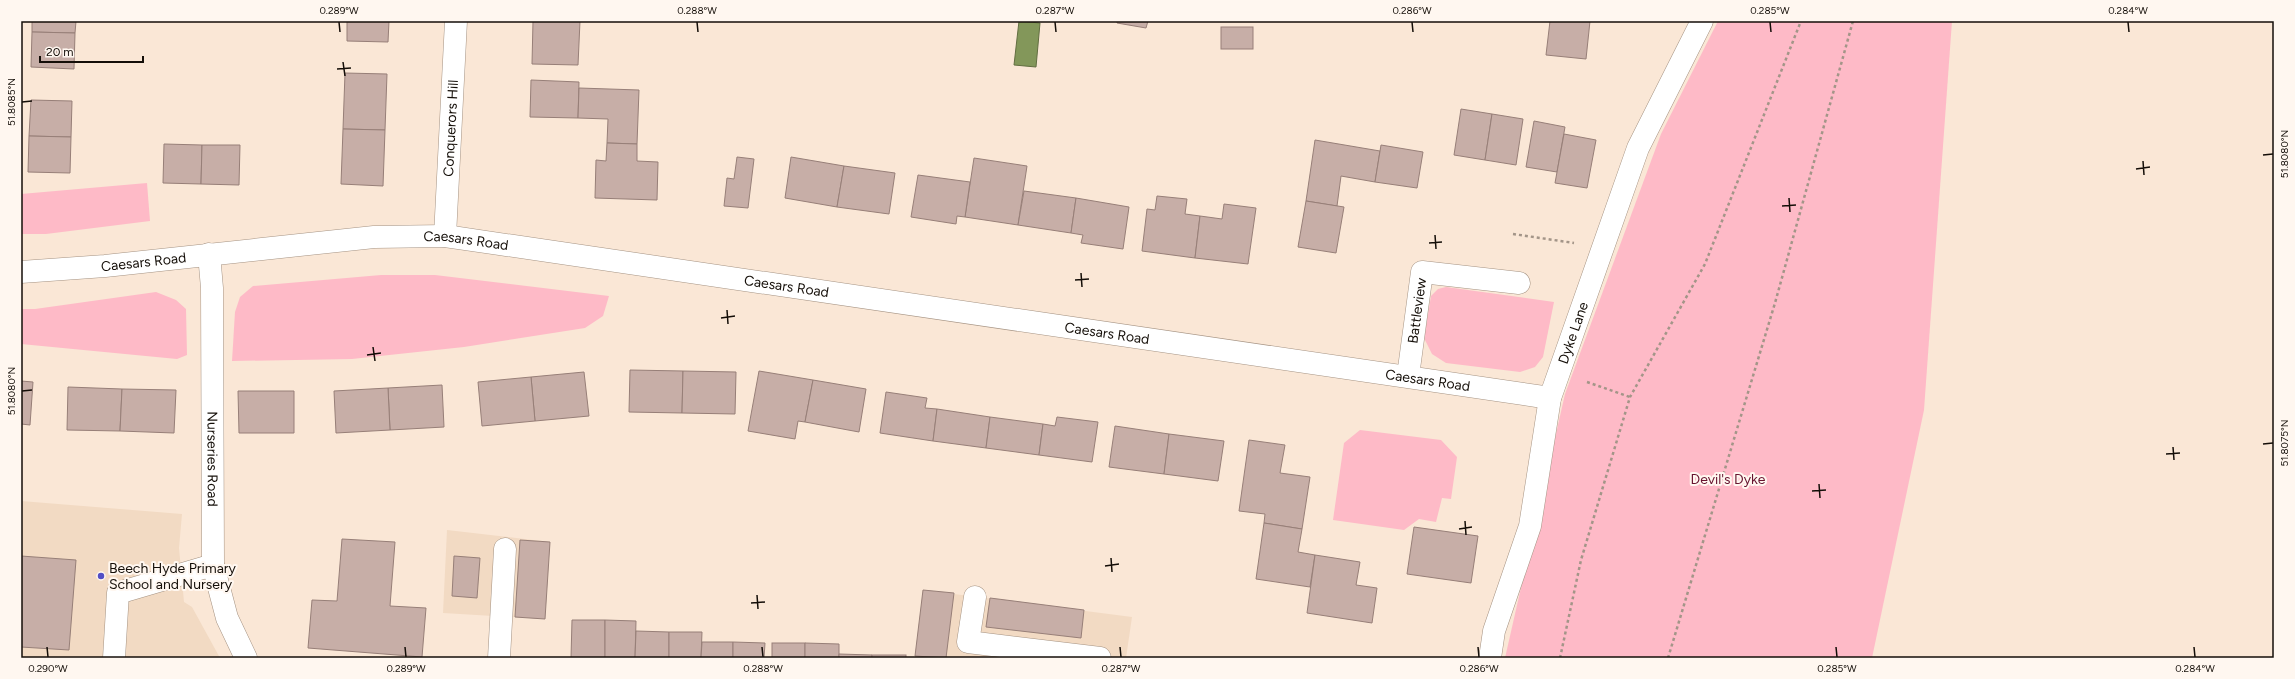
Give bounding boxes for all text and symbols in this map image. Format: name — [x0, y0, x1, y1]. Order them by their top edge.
text: 0.289°W — [319, 4, 359, 17]
text: 0.288°W — [677, 4, 717, 17]
text: 0.287°W — [1036, 4, 1075, 17]
text: 0.286°W — [1392, 4, 1432, 17]
text: 0.285°W — [1750, 4, 1790, 17]
text: 0.284°W — [2108, 4, 2148, 17]
scale bar — [40, 38, 143, 64]
text: 20 m — [46, 45, 74, 59]
text: 51.8085°N — [5, 78, 18, 126]
street label: Conquerors Hill — [440, 79, 461, 177]
text: 51.8080°N — [2278, 130, 2291, 178]
street label: Caesars Road — [423, 227, 510, 254]
street label: Caesars Road — [100, 249, 187, 275]
street label: Caesars Road — [743, 271, 830, 301]
street label: Battleview — [1404, 277, 1430, 344]
street label: Dyke Lane — [1554, 299, 1592, 366]
street label: Caesars Road — [1064, 318, 1151, 348]
street label: Caesars Road — [1384, 365, 1471, 395]
text: 51.8080°N — [5, 367, 18, 415]
street label: Nurseries Road — [204, 411, 221, 507]
text: 51.8075°N — [2278, 419, 2291, 467]
park label: Devil's Dyke — [1691, 471, 1766, 488]
place label: Beech Hyde Primary School and Nursery — [109, 560, 237, 593]
marker: Beech Hyde Primary School and Nursery — [96, 571, 106, 581]
text: 0.290°W — [28, 662, 68, 675]
text: 0.289°W — [386, 662, 426, 675]
text: 0.288°W — [743, 662, 783, 675]
text: 0.287°W — [1102, 662, 1141, 675]
text: 0.286°W — [1459, 662, 1499, 675]
text: 0.285°W — [1817, 662, 1857, 675]
text: 0.284°W — [2175, 662, 2215, 675]

